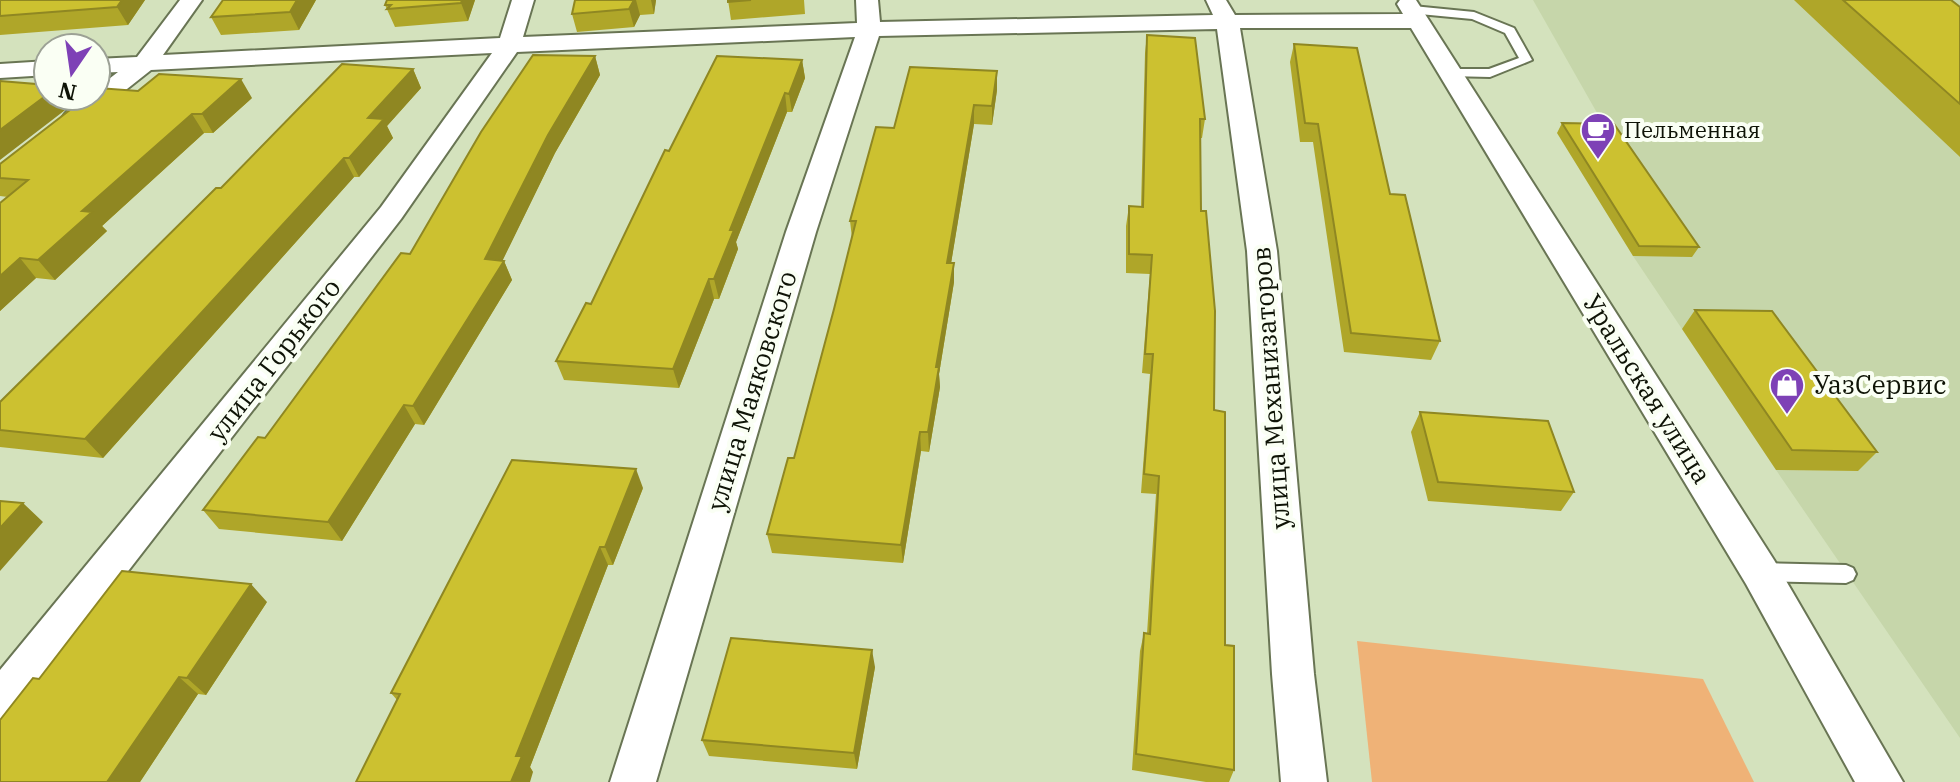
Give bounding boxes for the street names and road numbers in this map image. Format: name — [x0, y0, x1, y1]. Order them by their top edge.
street label: улица Механизаторов — [1243, 246, 1297, 530]
street label: улица Маяковского — [698, 266, 804, 515]
street label: улица Горького — [199, 271, 348, 448]
street label: Уральская улица — [1576, 287, 1720, 489]

